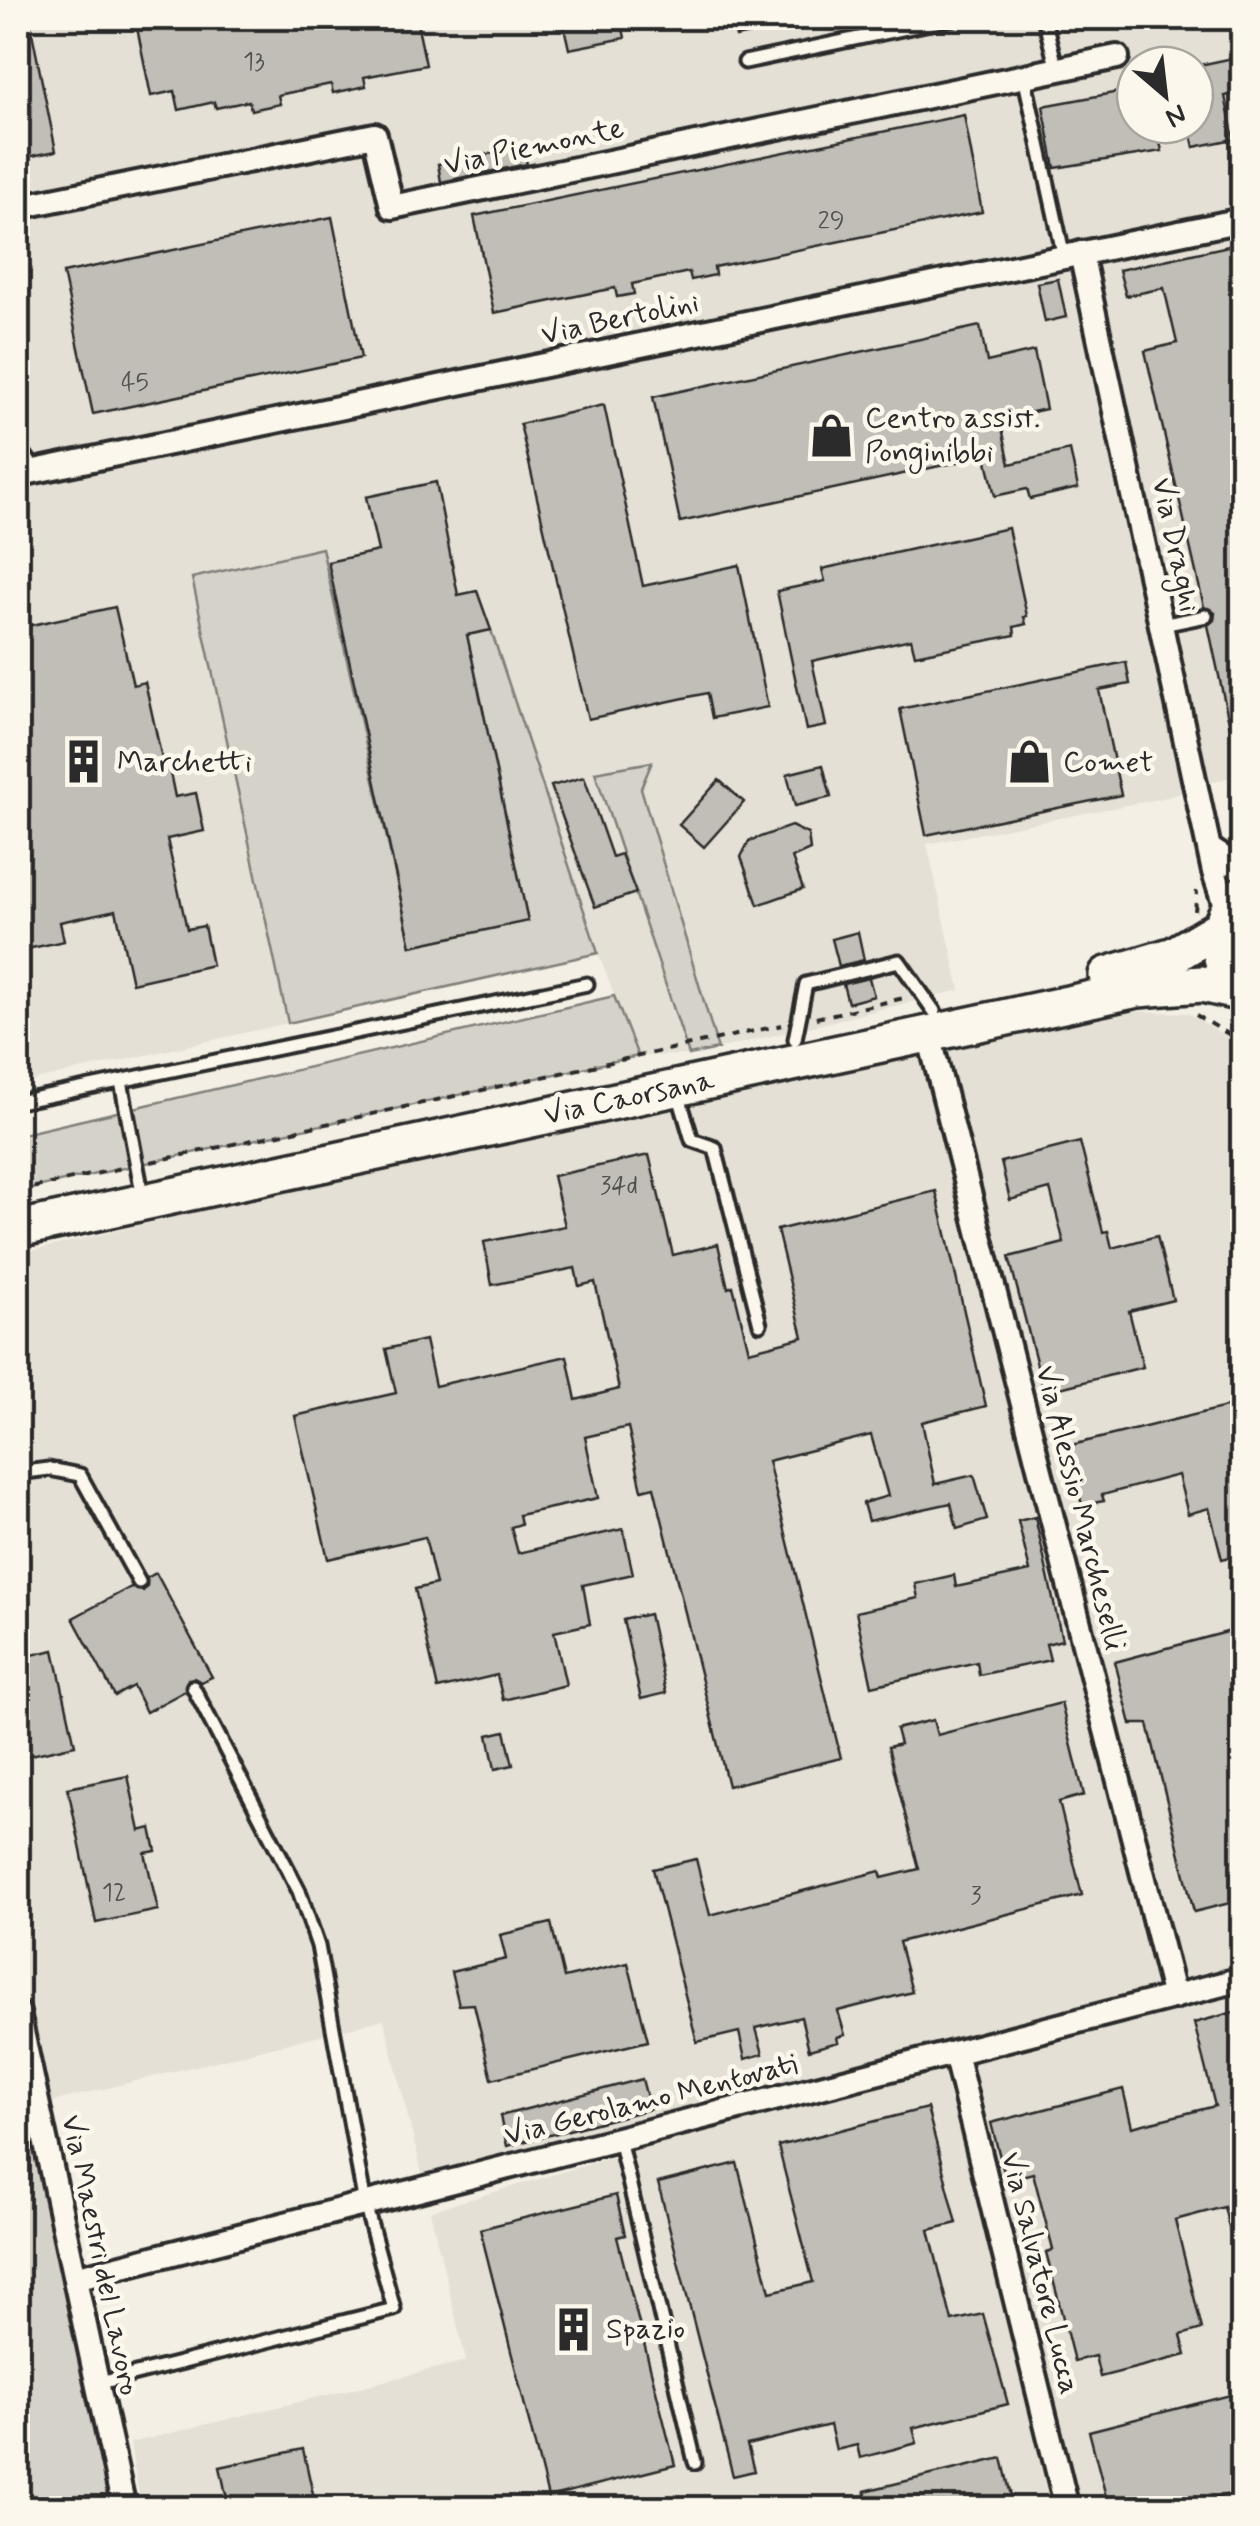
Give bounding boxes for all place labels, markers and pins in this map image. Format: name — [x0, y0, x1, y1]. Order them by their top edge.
place label: Centro assist. Ponginibbi — [865, 399, 1040, 474]
shop icon: Centro assist. Ponginibbi — [808, 411, 856, 459]
building icon: Marchetti — [60, 738, 108, 786]
shop icon: Comet — [1006, 738, 1054, 786]
place label: Marchetti — [117, 743, 252, 782]
place label: Comet — [1063, 743, 1153, 782]
building icon: Spazio — [549, 2305, 597, 2353]
place label: Spazio — [606, 2310, 685, 2349]

